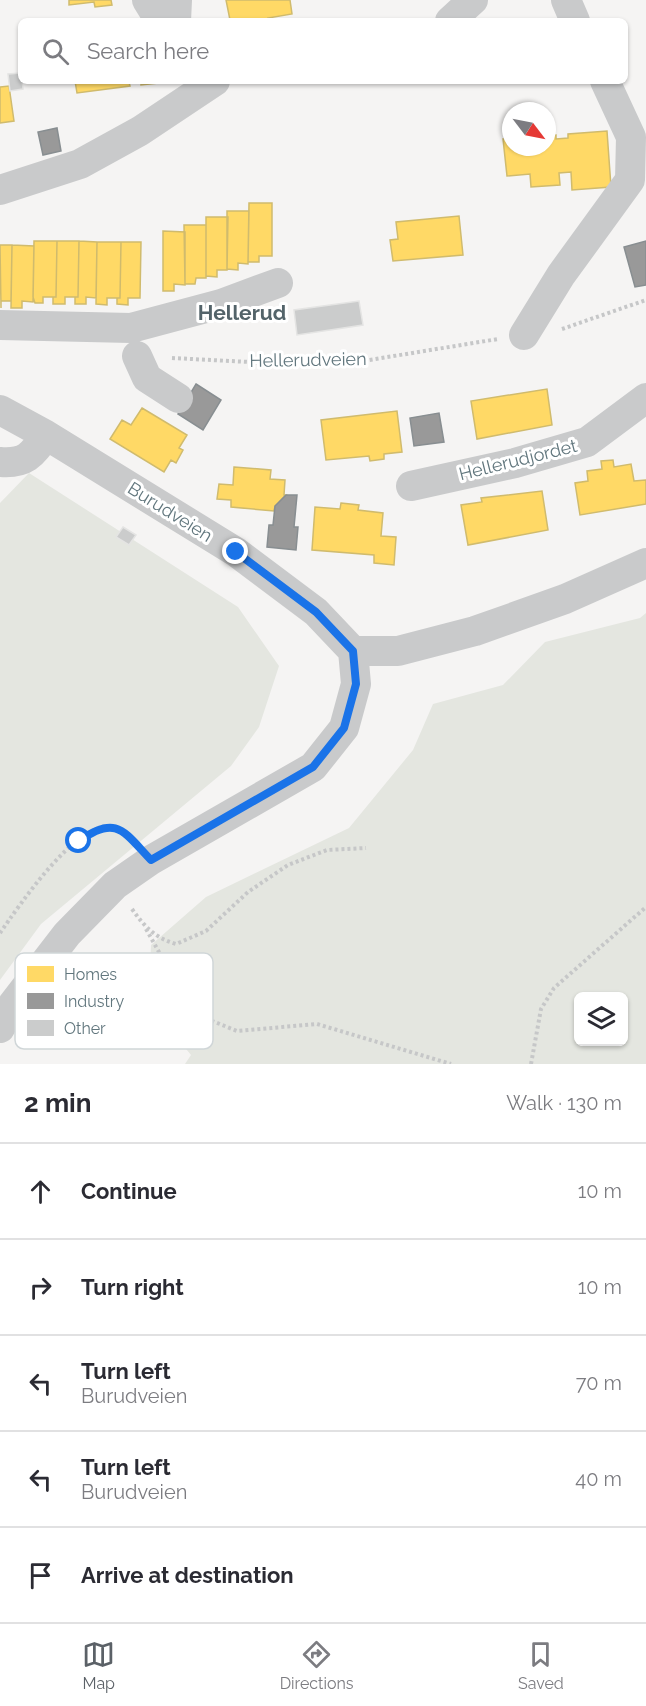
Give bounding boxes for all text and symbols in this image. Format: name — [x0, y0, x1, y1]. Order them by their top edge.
search box — [18, 18, 628, 84]
icon: search — [39, 35, 72, 68]
text: Search here — [87, 38, 209, 64]
north arrow — [502, 102, 556, 156]
district label: Hellerud — [198, 300, 286, 325]
street label: Hellerudveien — [249, 348, 367, 371]
street label: Hellerudjordet — [457, 435, 579, 484]
street label: Burudveien — [124, 477, 216, 546]
route end — [222, 538, 248, 564]
route start — [65, 827, 91, 853]
legend — [15, 953, 213, 1049]
text: Homes — [64, 965, 117, 984]
text: Industry — [64, 992, 124, 1011]
map controls — [574, 992, 628, 1046]
button: layers — [574, 992, 628, 1046]
text: Other — [64, 1019, 106, 1038]
text: 2 min — [24, 1088, 91, 1118]
text: Walk · 130 m — [506, 1091, 622, 1115]
icon: ahead — [24, 1175, 57, 1208]
text: Continue — [81, 1178, 177, 1204]
text: 10 m — [578, 1179, 622, 1203]
icon: right — [24, 1271, 57, 1304]
text: Turn right — [81, 1274, 184, 1300]
text: 10 m — [578, 1275, 622, 1299]
text: Turn left — [81, 1358, 171, 1384]
icon: left — [24, 1367, 57, 1400]
text: 70 m — [576, 1371, 622, 1395]
text: Burudveien — [81, 1384, 187, 1408]
text: Turn left — [81, 1454, 171, 1480]
icon: left — [24, 1463, 57, 1496]
text: 40 m — [575, 1467, 622, 1491]
text: Burudveien — [81, 1480, 187, 1504]
icon: arrive — [24, 1559, 57, 1592]
text: Arrive at destination — [81, 1562, 294, 1588]
tab: Map — [82, 1638, 115, 1693]
tab: Directions — [280, 1638, 354, 1693]
tab: Saved — [518, 1638, 564, 1693]

